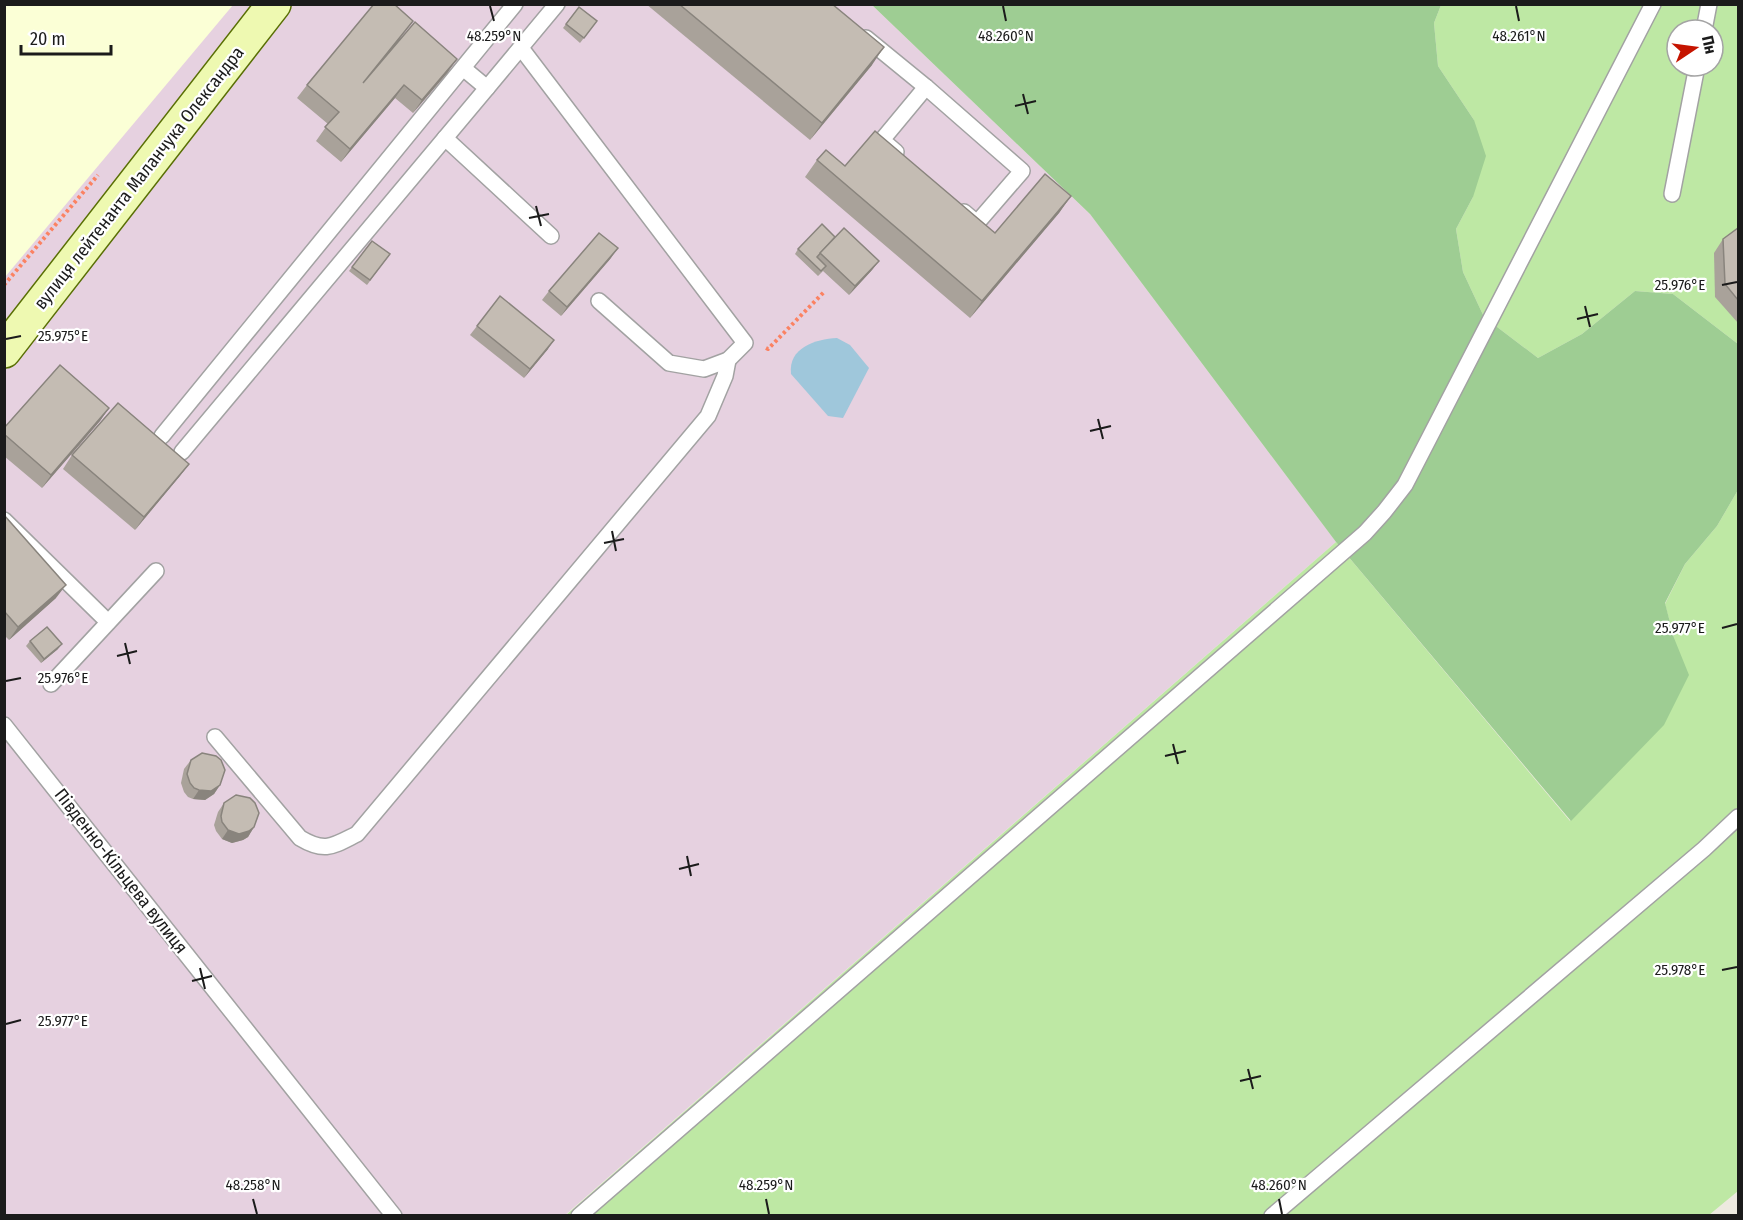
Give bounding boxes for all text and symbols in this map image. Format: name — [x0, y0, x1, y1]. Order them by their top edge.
scale bar — [21, 18, 111, 56]
north arrow — [1665, 18, 1725, 78]
text: 48.259°N — [467, 27, 521, 45]
text: 48.260°N — [978, 27, 1034, 45]
text: 48.261°N — [1492, 27, 1546, 45]
text: 20 m — [30, 28, 65, 50]
text: Пн — [1698, 34, 1720, 56]
street label: вулиця лейтенанта Маланчука Олександра — [29, 42, 249, 314]
text: 25.976°E — [1655, 276, 1705, 294]
text: 25.975°E — [38, 327, 88, 345]
text: 25.977°E — [1655, 619, 1705, 637]
text: 25.976°E — [38, 669, 88, 687]
street label: Південно-Кільцева вулиця — [50, 784, 192, 958]
text: 25.978°E — [1655, 961, 1705, 979]
text: 25.977°E — [38, 1012, 88, 1030]
text: 48.258°N — [225, 1176, 281, 1194]
text: 48.259°N — [739, 1176, 793, 1194]
text: 48.260°N — [1251, 1176, 1307, 1194]

